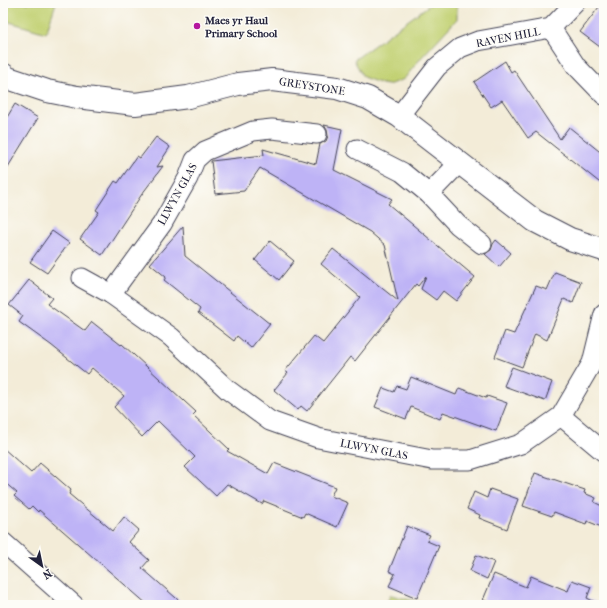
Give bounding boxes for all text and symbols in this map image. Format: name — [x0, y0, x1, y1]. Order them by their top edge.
place label: Maes yr Haul Primary School — [204, 14, 278, 40]
marker: Maes yr Haul Primary School — [192, 21, 202, 31]
street label: RAVEN HILL — [475, 25, 542, 50]
street label: GREYSTONE — [278, 75, 346, 98]
street label: LLWYN GLAS — [155, 161, 200, 228]
street label: LLWYN GLAS — [339, 437, 409, 463]
north arrow — [22, 546, 62, 586]
text: N — [40, 566, 54, 582]

